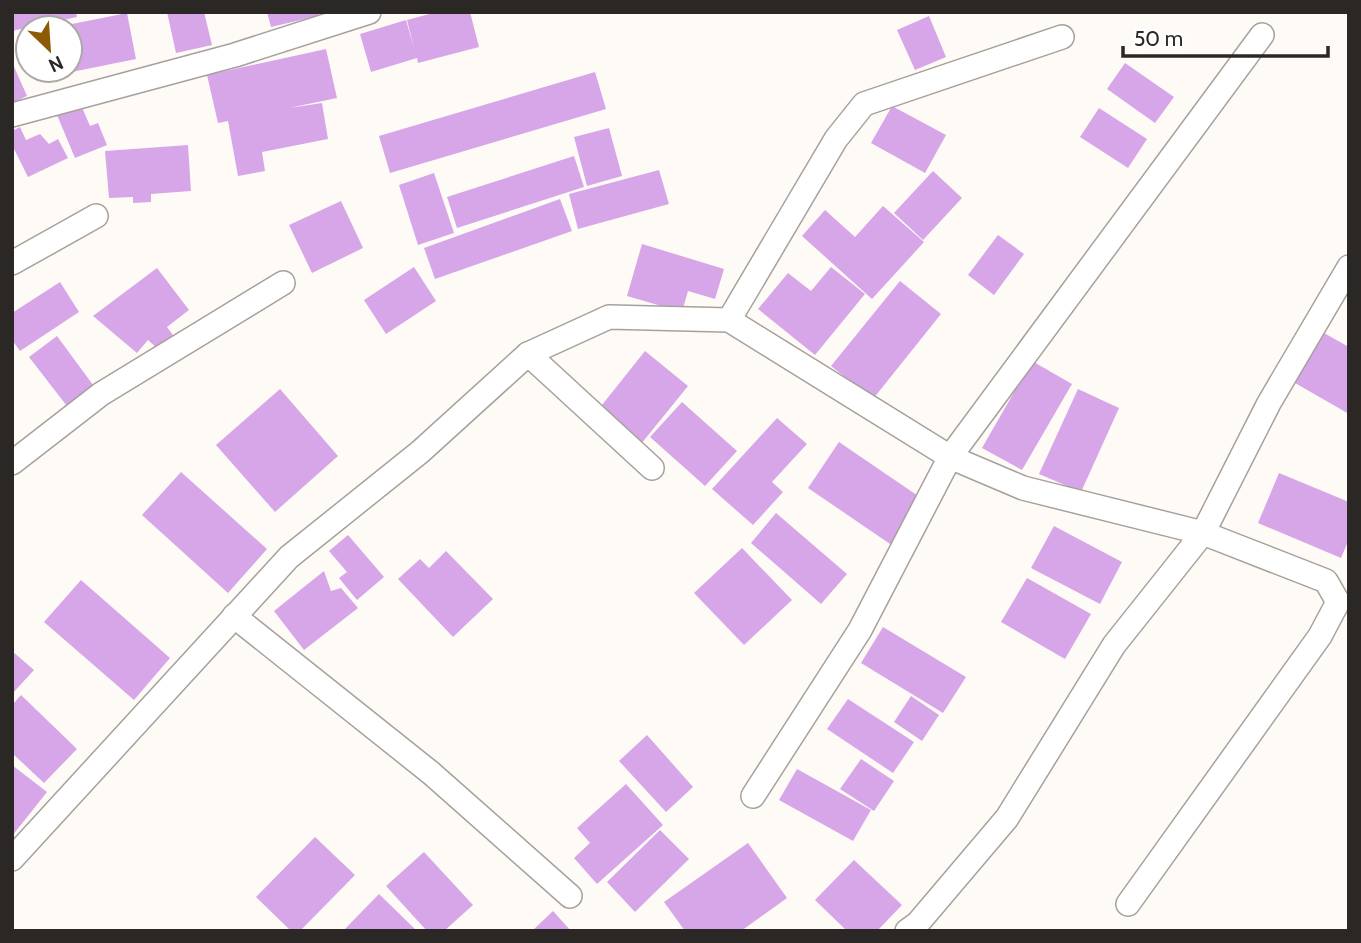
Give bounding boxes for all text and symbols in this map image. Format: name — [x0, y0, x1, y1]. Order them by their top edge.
north arrow — [14, 14, 84, 84]
scale bar — [1123, 14, 1328, 58]
text: 50 m — [1134, 26, 1183, 51]
text: N — [45, 51, 67, 77]

